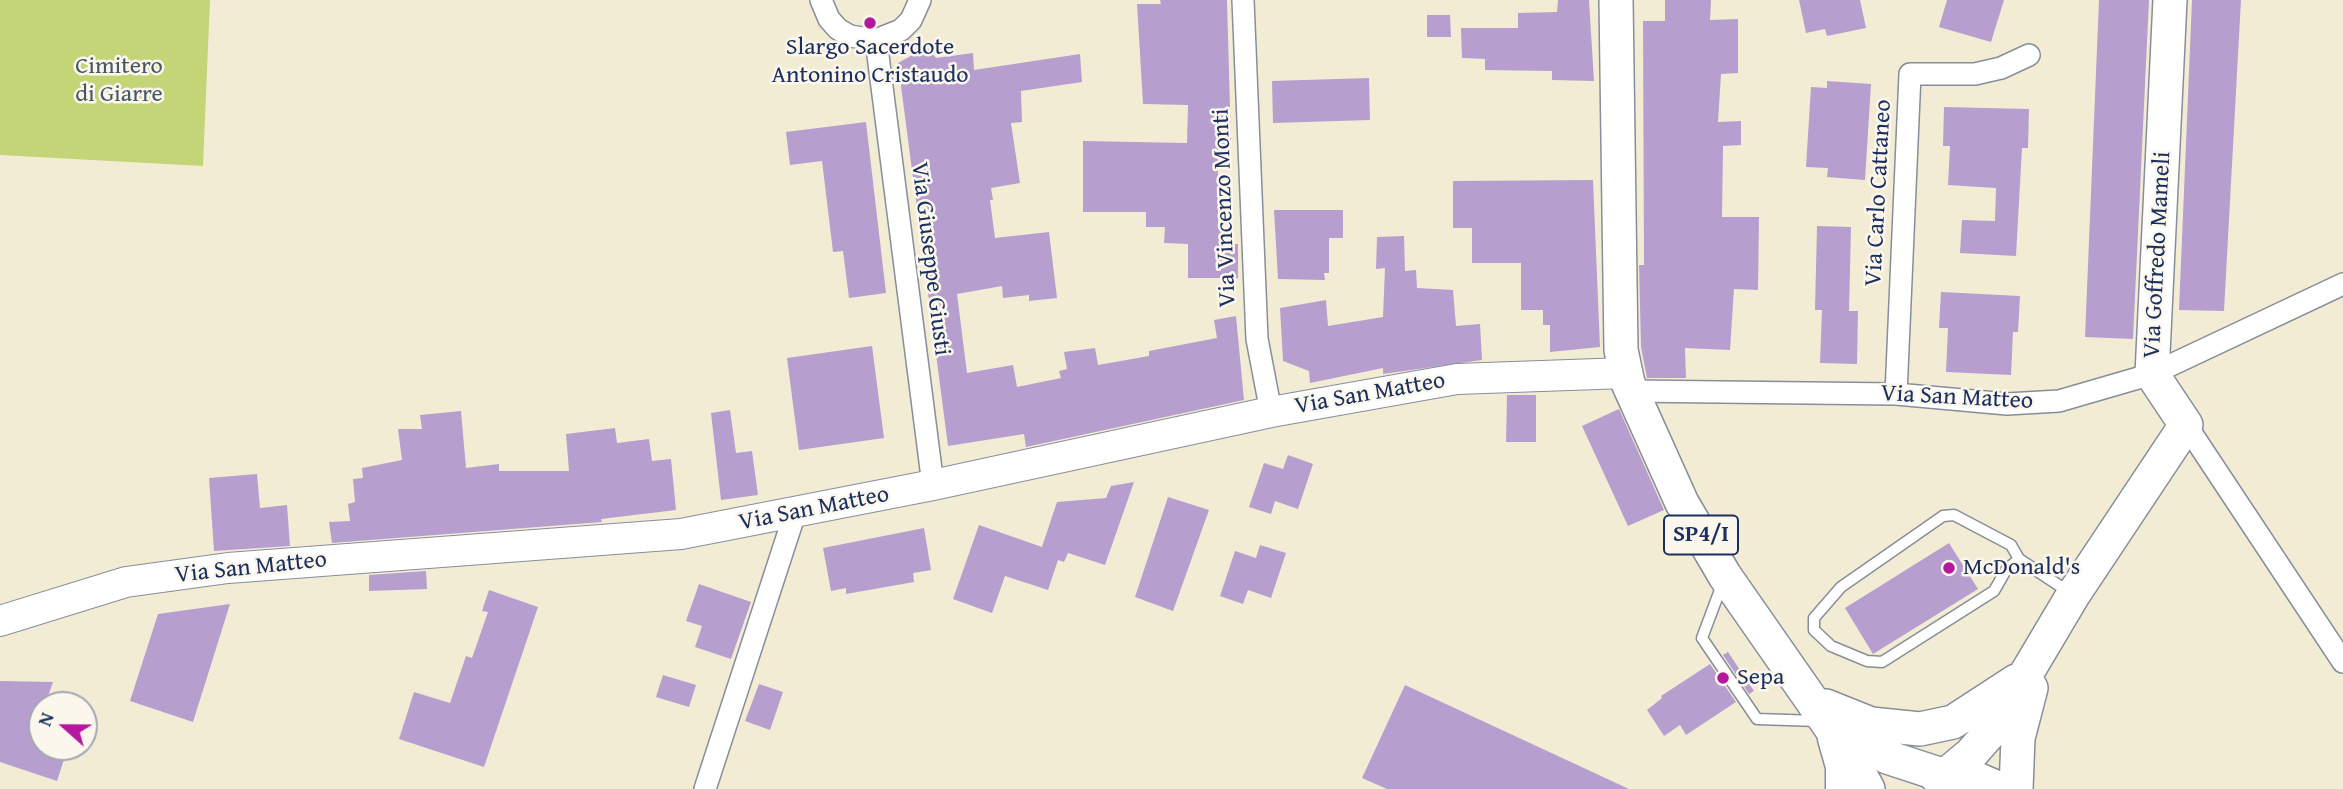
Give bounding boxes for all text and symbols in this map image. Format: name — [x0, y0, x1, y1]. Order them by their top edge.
marker: Slargo Sacerdote Antonino Cristaudo — [862, 15, 878, 31]
place label: Slargo Sacerdote Antonino Cristaudo — [771, 34, 969, 90]
park label: Cimitero di Giarre — [75, 53, 163, 109]
street label: Via Carlo Cattaneo — [1860, 99, 1898, 287]
street label: Via Vincenzo Monti — [1207, 108, 1243, 308]
street label: Via Goffredo Mameli — [2138, 151, 2178, 359]
street label: Via Giuseppe Giusti — [904, 161, 956, 357]
street label: Via San Matteo — [1292, 367, 1448, 421]
street label: Via San Matteo — [1880, 380, 2034, 416]
street label: Via San Matteo — [736, 480, 892, 538]
road number: SP4/I — [1664, 516, 1738, 554]
street label: Via San Matteo — [174, 546, 328, 590]
place label: McDonald's — [1963, 554, 2080, 582]
marker: McDonald's — [1941, 560, 1957, 576]
place label: Sepa — [1737, 664, 1784, 692]
marker: Sepa — [1715, 670, 1731, 686]
north arrow — [28, 691, 98, 761]
text: N — [30, 708, 61, 730]

